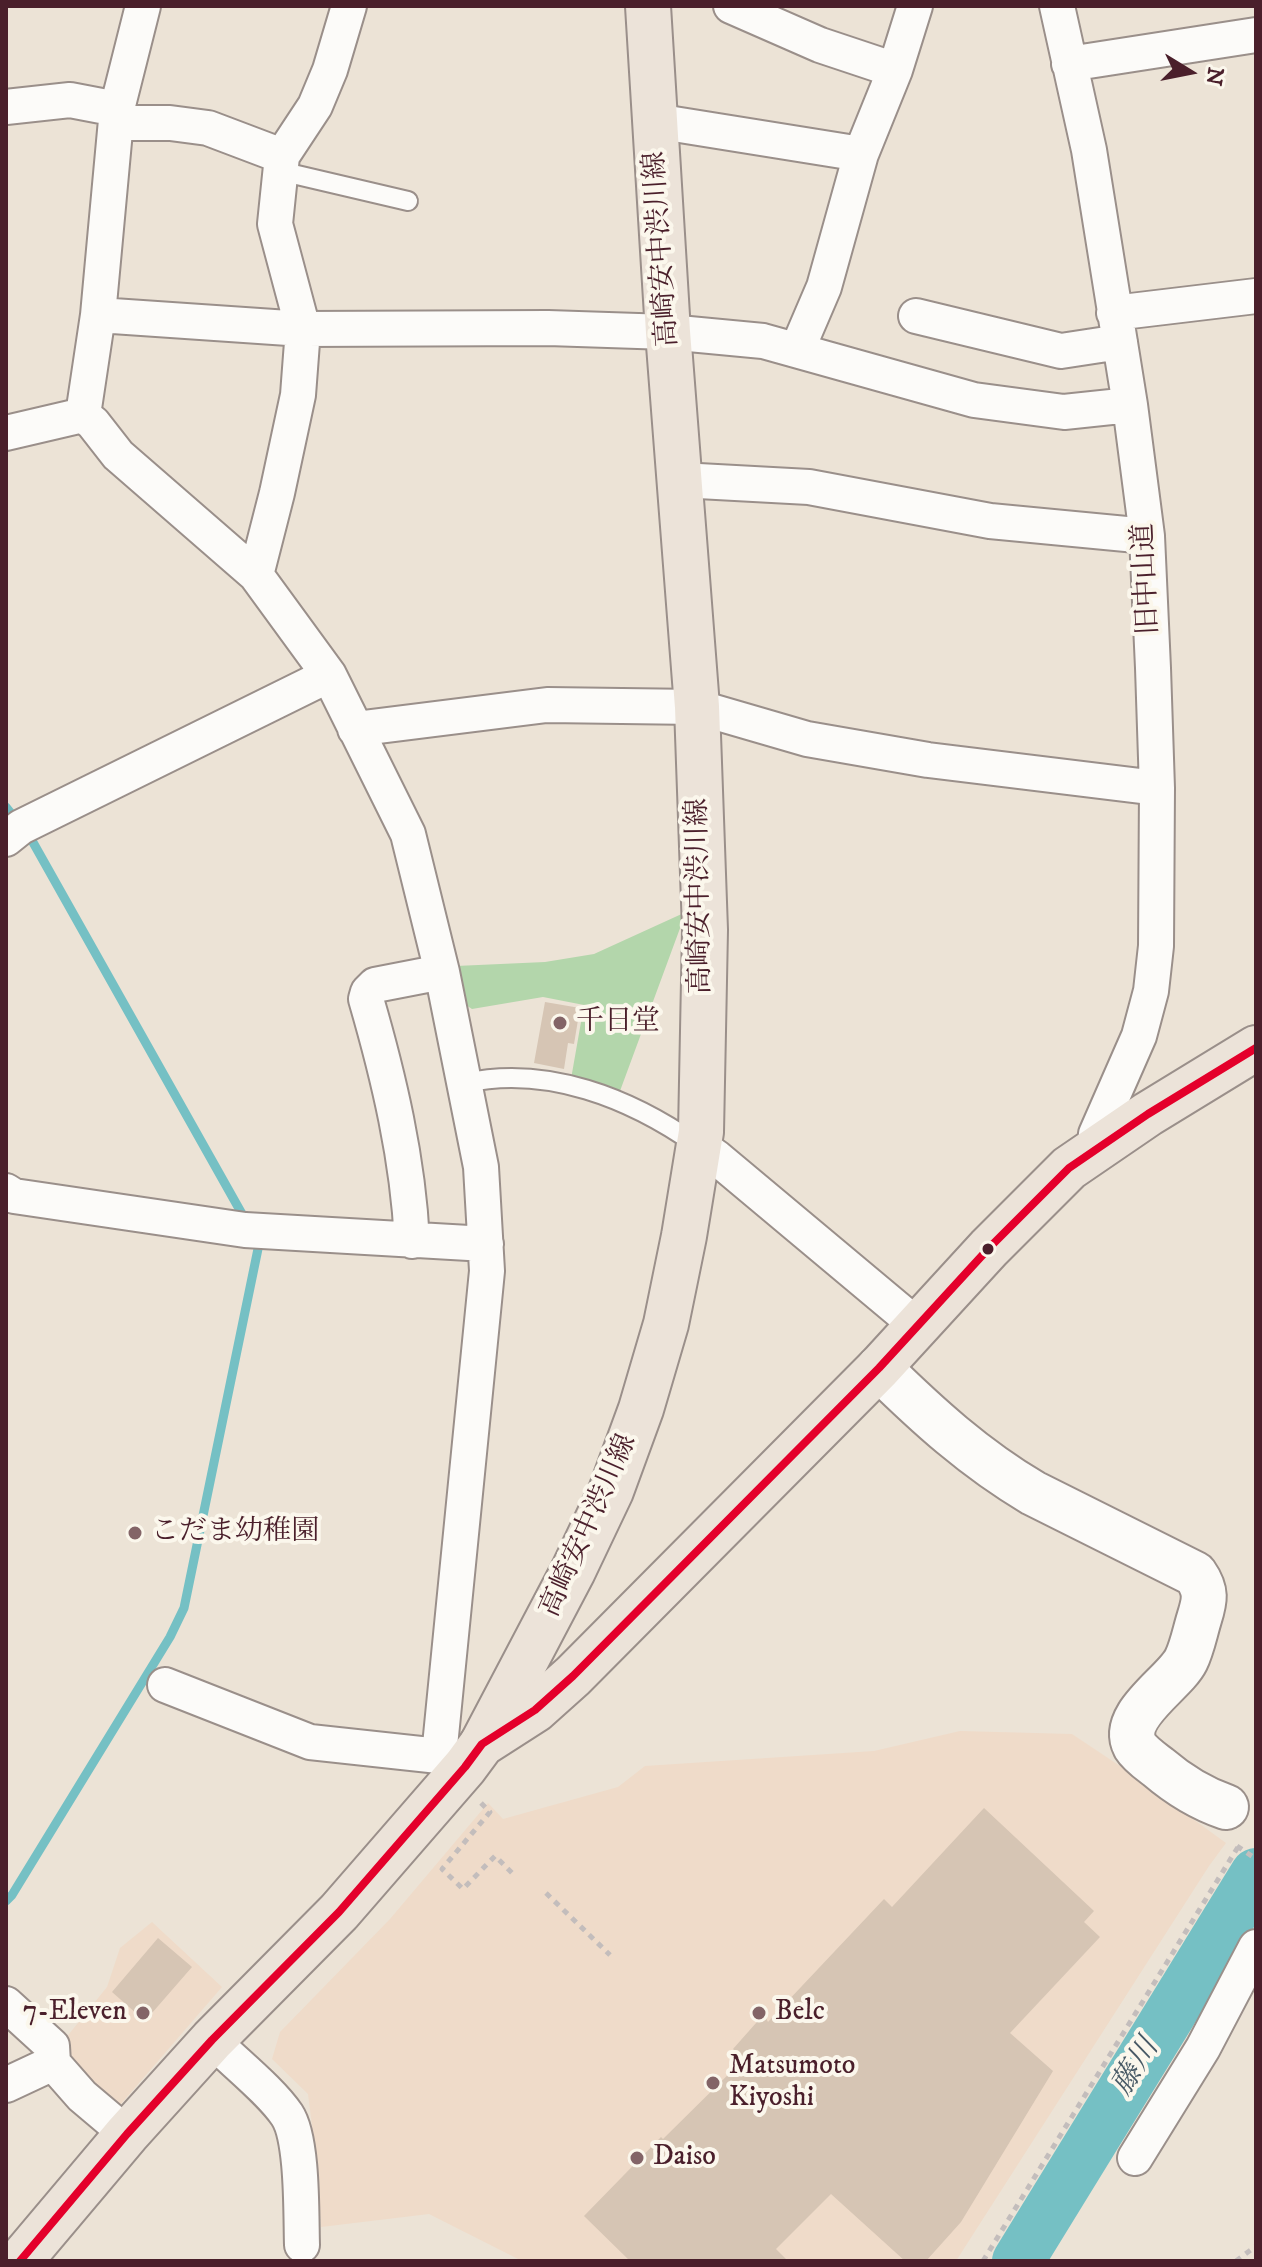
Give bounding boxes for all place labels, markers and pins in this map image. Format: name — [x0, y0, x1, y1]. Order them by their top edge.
place label: 千日堂 — [576, 1006, 660, 1040]
marker: 千日堂 — [551, 1014, 569, 1032]
unlabelled marker — [980, 1241, 996, 1257]
place label: こだま幼稚園 — [151, 1516, 319, 1550]
marker: こだま幼稚園 — [126, 1524, 144, 1542]
place label: 7-Eleven — [23, 1996, 127, 2030]
place label: Belc — [775, 1996, 825, 2030]
marker: 7-Eleven — [134, 2004, 152, 2022]
marker: Belc — [750, 2004, 768, 2022]
place label: Matsumoto Kiyoshi — [729, 2050, 855, 2116]
marker: Matsumoto Kiyoshi — [704, 2074, 722, 2092]
place label: Daiso — [653, 2141, 716, 2175]
marker: Daiso — [628, 2149, 646, 2167]

